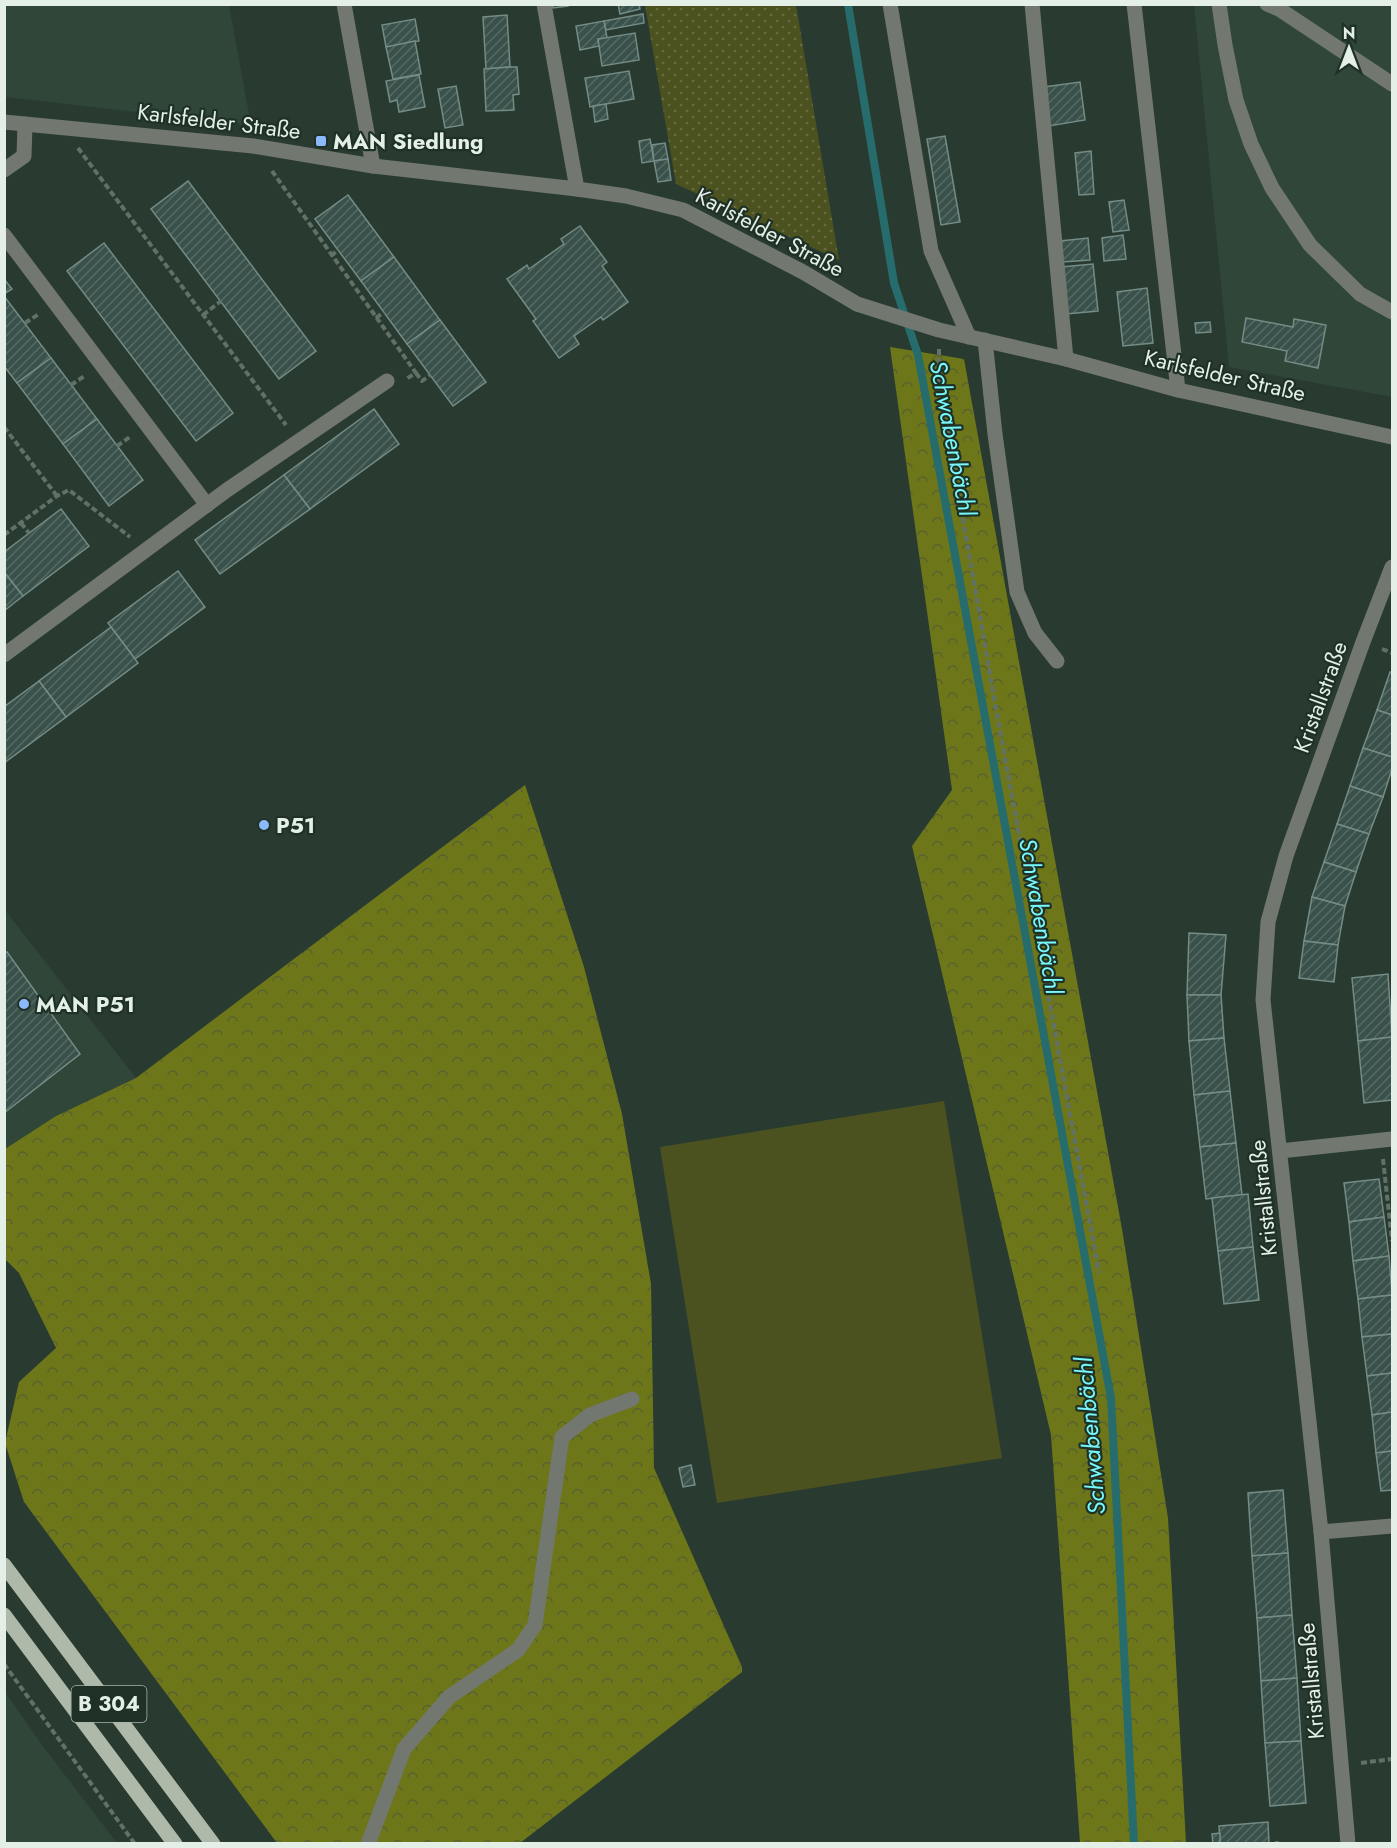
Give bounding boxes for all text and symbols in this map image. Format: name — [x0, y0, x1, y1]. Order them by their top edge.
north arrow — [1319, 18, 1379, 78]
text: N — [1343, 22, 1355, 45]
street label: Karlsfelder Straße — [135, 95, 303, 147]
place label: MAN Siedlung — [333, 125, 484, 157]
marker: MAN Siedlung — [314, 134, 328, 148]
street label: Karlsfelder Straße — [690, 179, 850, 285]
street label: Karlsfelder Straße — [1141, 341, 1309, 409]
water label: Schwabenbächl — [921, 357, 986, 520]
street label: Kristallstraße — [1285, 637, 1355, 757]
place label: P51 — [276, 809, 315, 841]
marker: P51 — [257, 818, 271, 832]
water label: Schwabenbächl — [1010, 835, 1072, 998]
place label: MAN P51 — [36, 988, 135, 1020]
marker: MAN P51 — [17, 997, 31, 1011]
street label: Kristallstraße — [1241, 1138, 1285, 1258]
water label: Schwabenbächl — [1066, 1354, 1114, 1516]
street label: Kristallstraße — [1290, 1622, 1332, 1740]
road number: B 304 — [72, 1686, 146, 1722]

